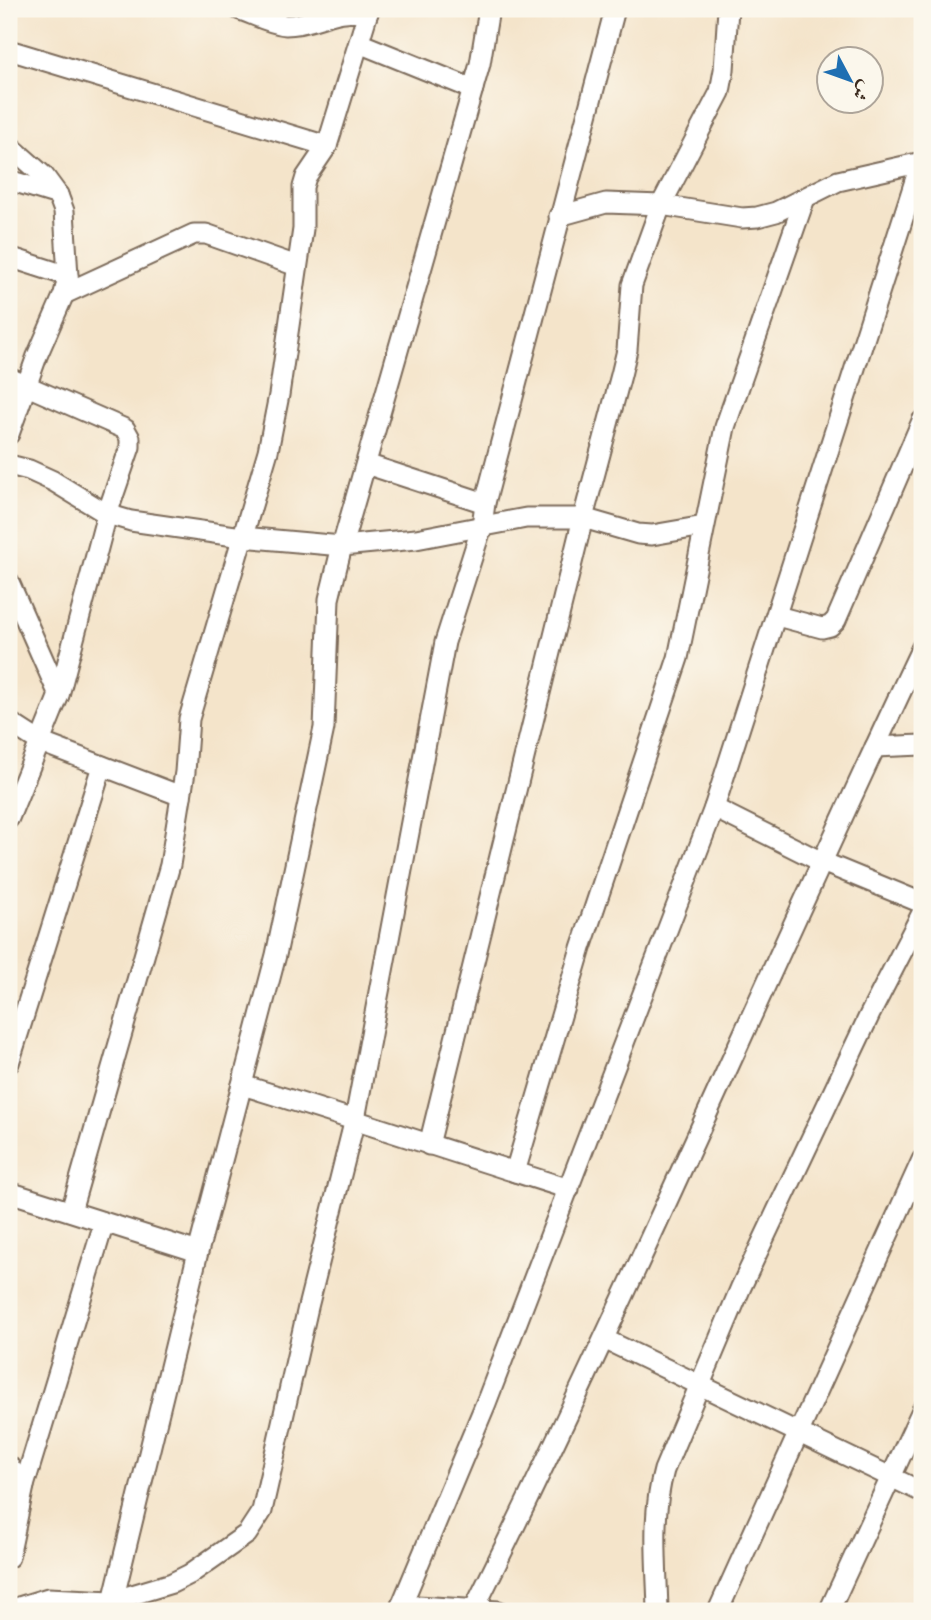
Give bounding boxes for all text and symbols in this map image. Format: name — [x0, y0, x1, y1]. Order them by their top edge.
north arrow — [816, 46, 886, 116]
text: ش — [848, 76, 877, 105]

